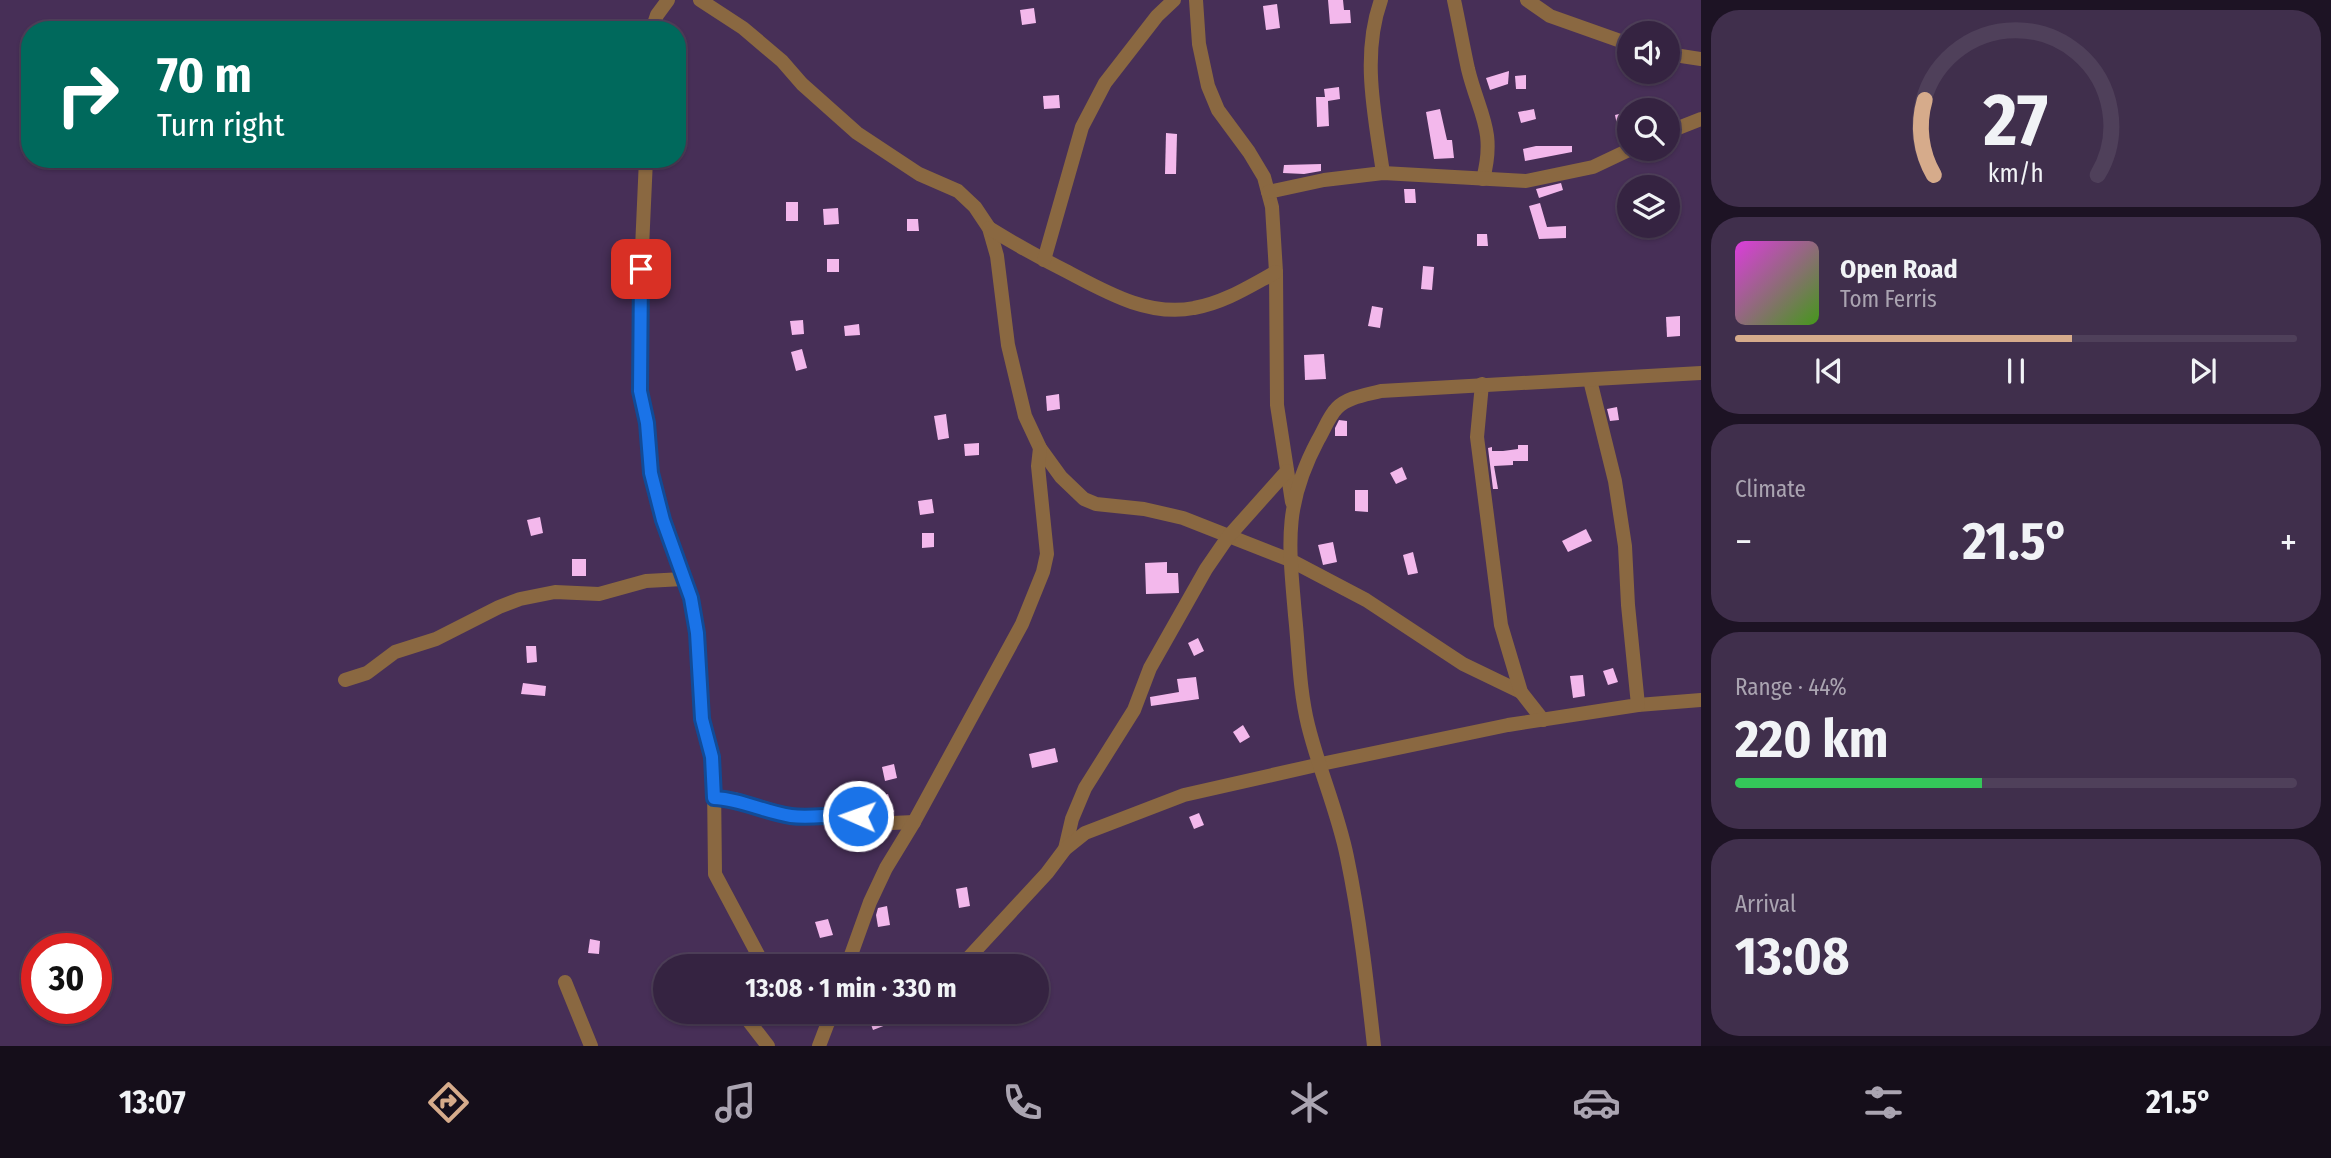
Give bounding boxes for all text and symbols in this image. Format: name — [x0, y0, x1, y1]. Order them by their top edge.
map controls — [1617, 21, 1680, 238]
button: sound — [1617, 21, 1680, 84]
text: 70 m — [157, 46, 252, 105]
icon: right — [42, 49, 133, 140]
text: 27 — [1983, 77, 2048, 164]
button: search — [1617, 98, 1680, 161]
text: Turn right — [157, 106, 284, 144]
text: km/h — [1988, 158, 2044, 188]
button: layers — [1617, 175, 1680, 238]
pin — [611, 239, 671, 299]
icon: arrive — [622, 250, 660, 288]
text: Open Road — [1840, 254, 1958, 285]
text: Tom Ferris — [1840, 285, 1937, 313]
icon: previous — [1810, 352, 1848, 390]
icon: pause — [1997, 352, 2035, 390]
icon: next — [2184, 352, 2222, 390]
text: Climate — [1735, 475, 1806, 503]
text: 21.5° — [1962, 510, 2069, 573]
text: − — [1735, 519, 1752, 565]
text: + — [2280, 519, 2297, 565]
text: Range · 44% — [1735, 673, 1847, 701]
text: 220 km — [1735, 708, 1889, 771]
position arrow — [821, 779, 895, 853]
text: Arrival — [1735, 890, 1796, 918]
text: 13:08 — [1735, 925, 1849, 988]
speed limit sign: 30 — [21, 933, 112, 1024]
text: 13:08 · 1 min · 330 m — [745, 973, 957, 1004]
icon: directions — [424, 1078, 473, 1127]
icon: music — [711, 1078, 760, 1127]
icon: phone — [998, 1078, 1047, 1127]
icon: climate — [1285, 1078, 1334, 1127]
icon: car — [1572, 1078, 1621, 1127]
icon: filters — [1859, 1078, 1908, 1127]
text: 13:07 — [119, 1083, 186, 1121]
text: 21.5° — [2146, 1083, 2212, 1121]

